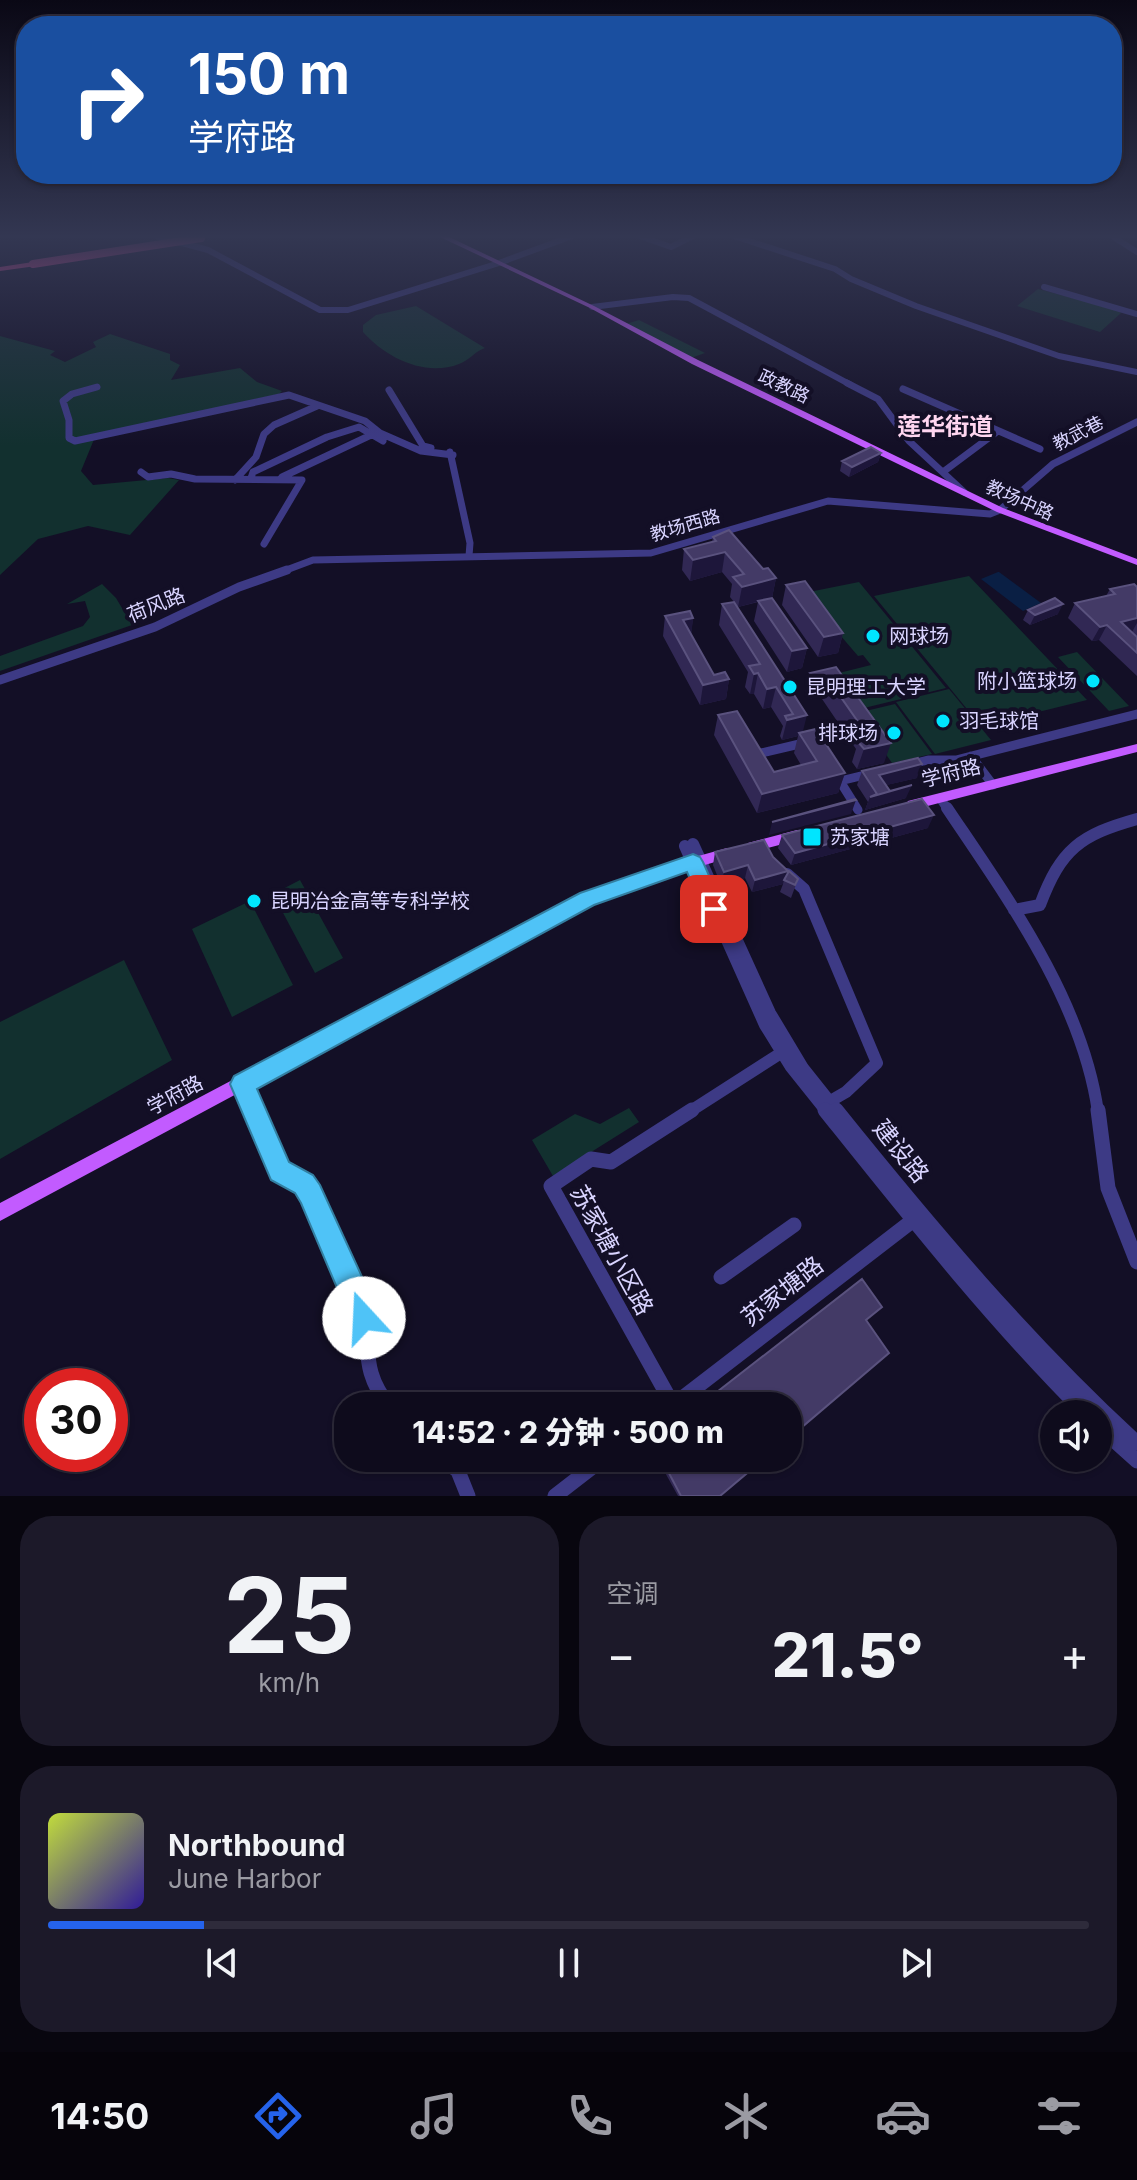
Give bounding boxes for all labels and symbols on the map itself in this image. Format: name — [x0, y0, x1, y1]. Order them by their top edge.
street label: 政教路 — [755, 365, 813, 407]
street label: 教武巷 — [1049, 411, 1107, 455]
district label: 莲华街道 — [897, 412, 993, 441]
street label: 教场中路 — [983, 476, 1057, 524]
street label: 教场西路 — [648, 505, 722, 545]
street label: 荷风路 — [124, 583, 188, 627]
place label: 网球场 — [889, 624, 949, 648]
marker: 网球场 — [864, 627, 882, 645]
place label: 附小篮球场 — [977, 669, 1077, 693]
marker: 附小篮球场 — [1084, 672, 1102, 690]
place label: 昆明理工大学 — [806, 675, 926, 699]
marker: 昆明理工大学 — [781, 678, 799, 696]
place label: 羽毛球馆 — [959, 709, 1039, 733]
marker: 羽毛球馆 — [934, 712, 952, 730]
place label: 排球场 — [818, 721, 878, 745]
marker: 排球场 — [885, 724, 903, 742]
street label: 学府路 — [919, 754, 983, 792]
place label: 苏家塘 — [830, 825, 890, 849]
marker: 苏家塘 — [801, 826, 823, 848]
pin — [680, 875, 748, 943]
place label: 昆明冶金高等专科学校 — [270, 889, 470, 913]
marker: 昆明冶金高等专科学校 — [245, 892, 263, 910]
street label: 学府路 — [143, 1070, 207, 1120]
street label: 建设路 — [867, 1114, 935, 1188]
street label: 苏家塘小区路 — [564, 1180, 660, 1320]
street label: 苏家塘路 — [735, 1250, 829, 1332]
position arrow — [322, 1276, 406, 1360]
speed limit sign: 30 — [24, 1368, 128, 1472]

